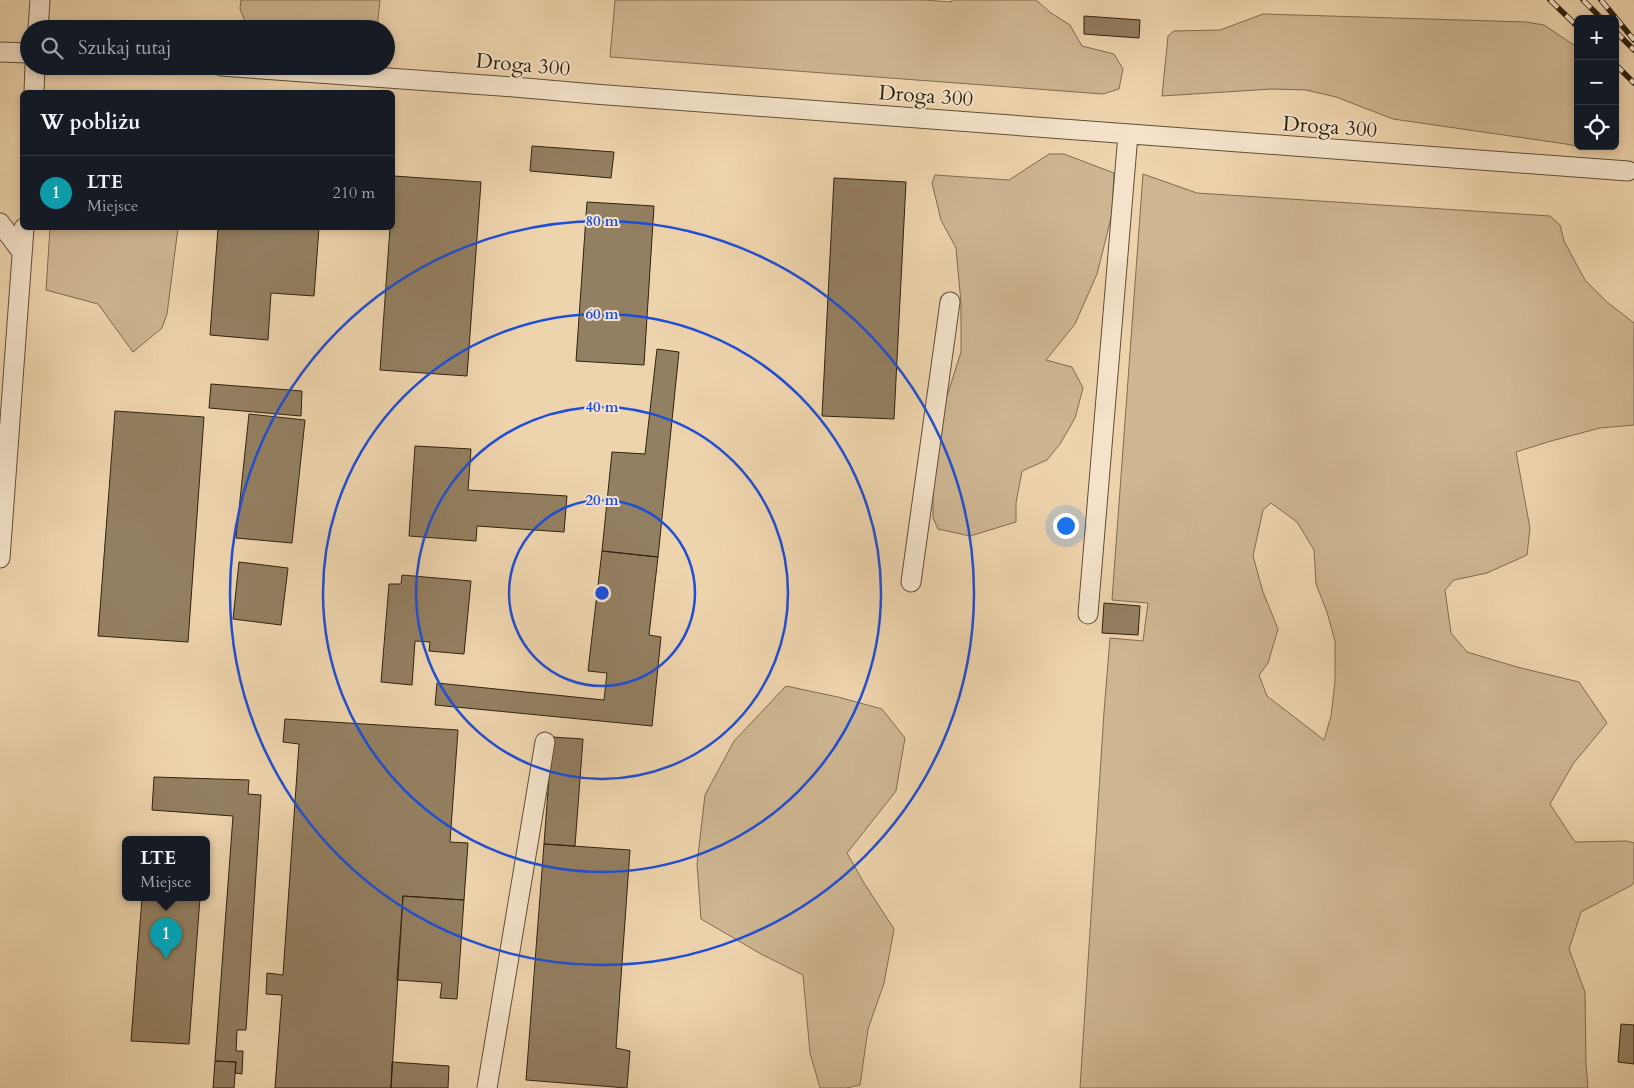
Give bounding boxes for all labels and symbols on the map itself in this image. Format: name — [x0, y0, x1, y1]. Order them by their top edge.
street label: Droga 300 — [475, 46, 571, 84]
street label: Droga 300 — [878, 78, 974, 114]
street label: Droga 300 — [1282, 109, 1378, 145]
text: 80 m — [585, 211, 619, 231]
text: 60 m — [585, 304, 619, 324]
text: 40 m — [585, 397, 619, 417]
text: 20 m — [585, 490, 619, 510]
your location — [1053, 513, 1079, 539]
centre of rings — [593, 584, 611, 602]
pin: 1 — [150, 918, 182, 959]

